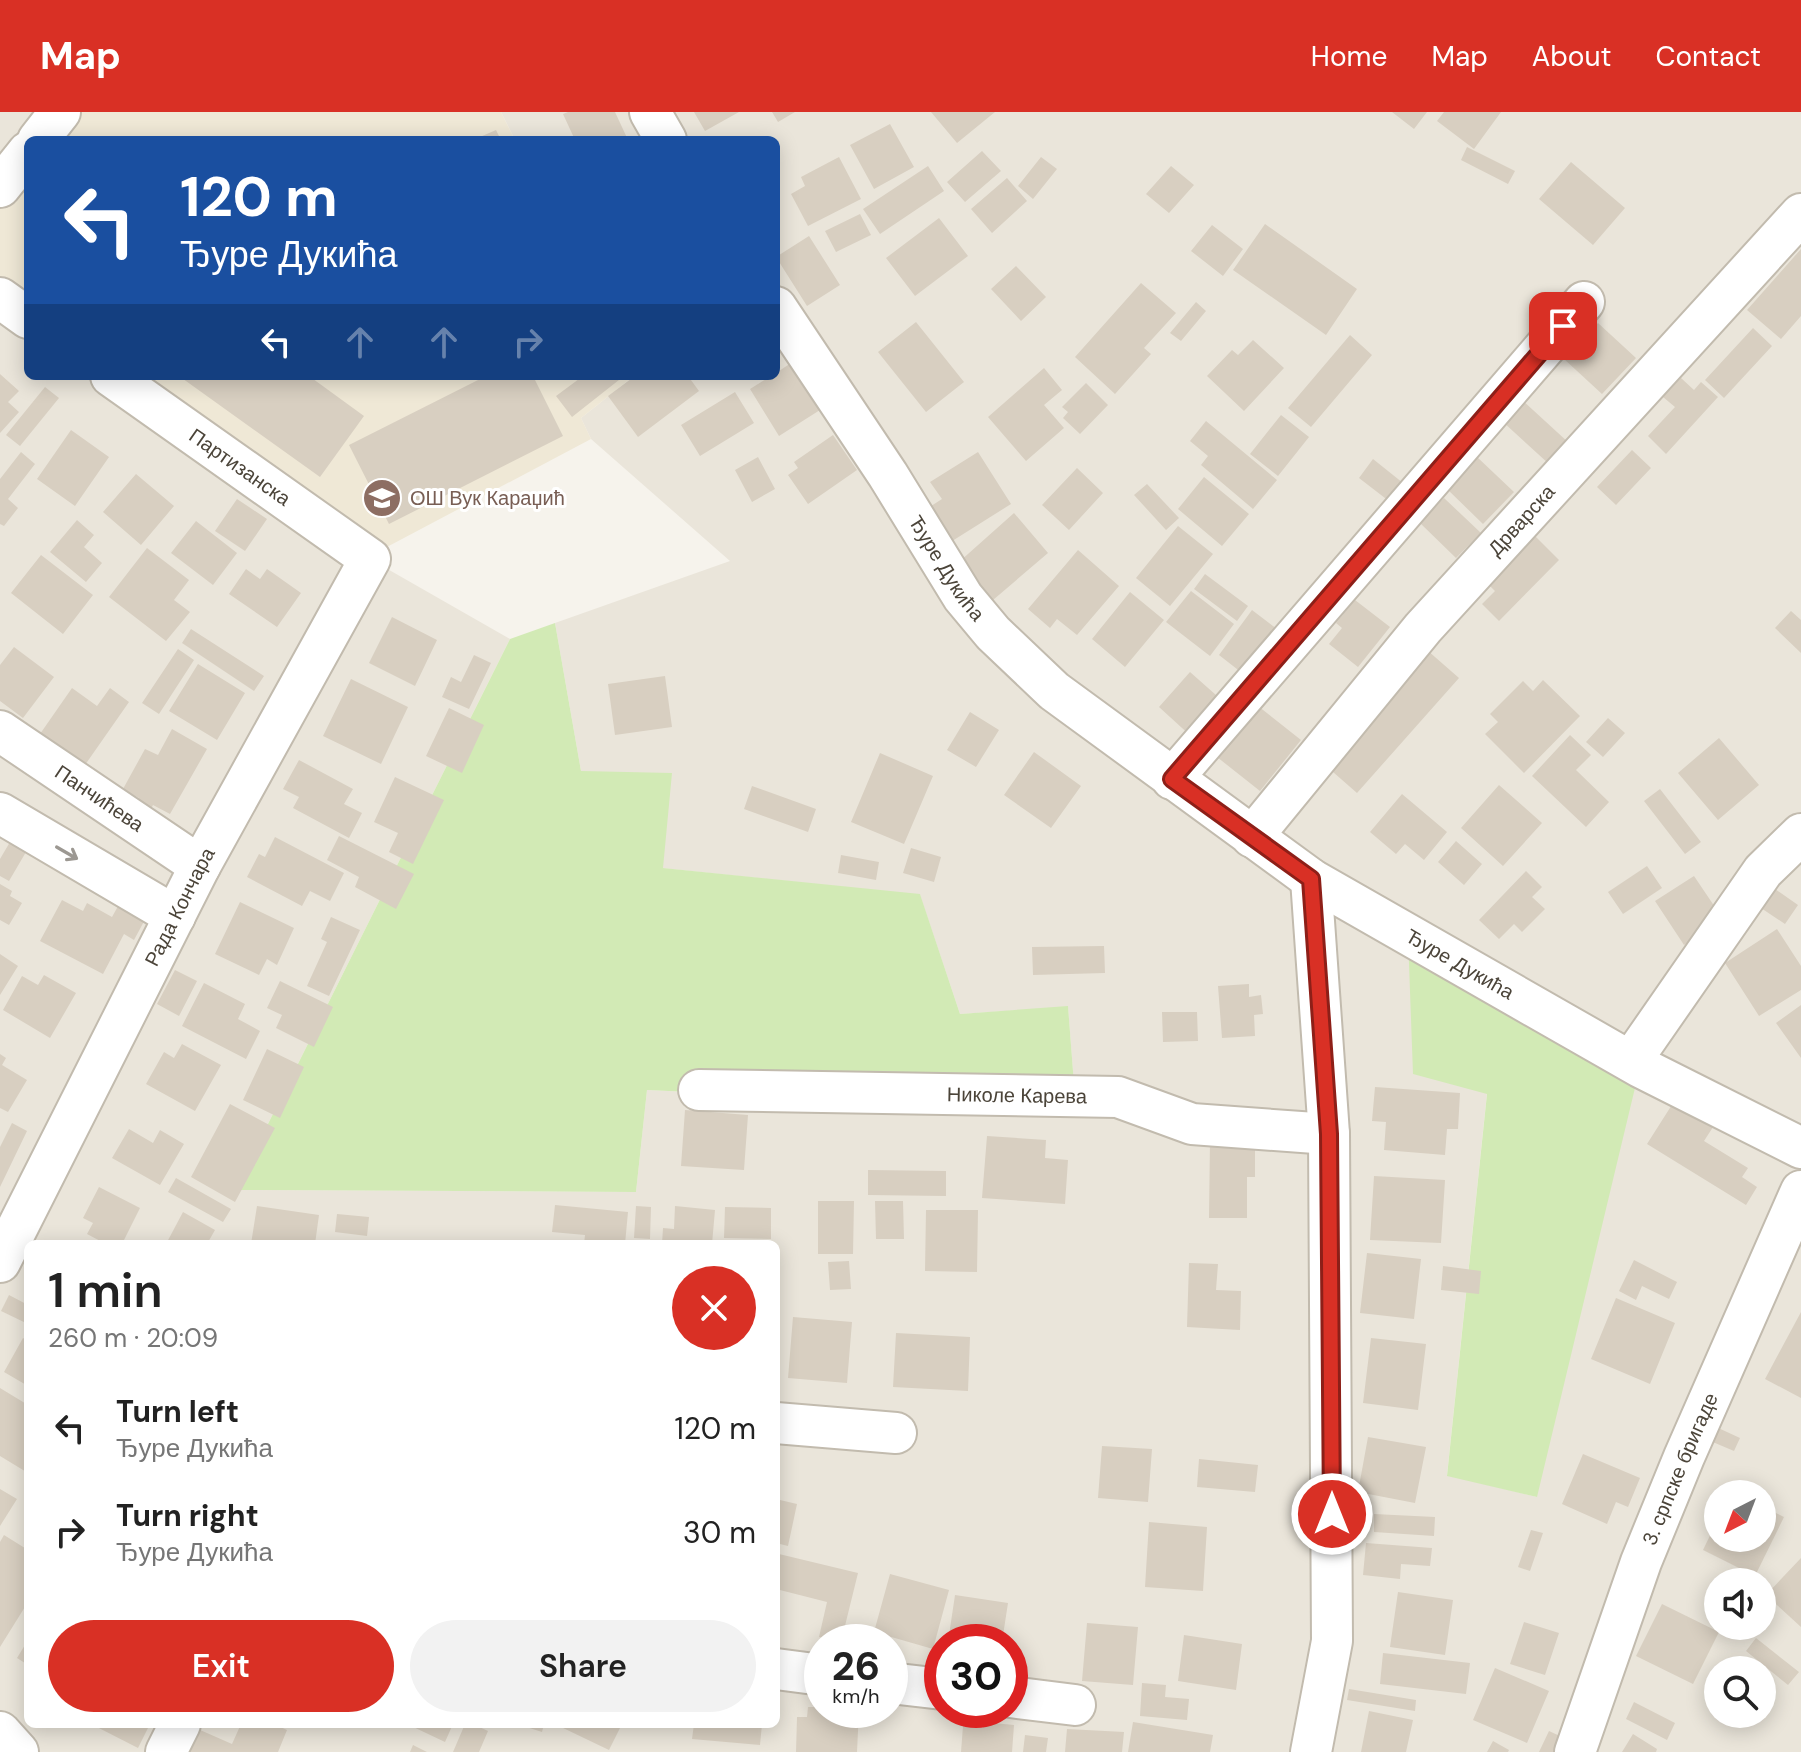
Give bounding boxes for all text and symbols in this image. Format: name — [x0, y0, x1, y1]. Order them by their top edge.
text: Map — [40, 31, 121, 81]
text: Home — [1311, 38, 1387, 75]
text: Map — [1431, 38, 1488, 75]
text: About — [1532, 38, 1611, 75]
text: Contact — [1655, 38, 1761, 75]
text: 120 m — [180, 160, 338, 233]
icon: left — [48, 168, 152, 272]
text: Ђуре Дукића — [180, 231, 397, 278]
pin — [1529, 292, 1597, 360]
icon: arrive — [1541, 304, 1585, 348]
icon: left — [254, 320, 298, 364]
icon: ahead — [338, 320, 382, 364]
icon: ahead — [422, 320, 466, 364]
icon: right — [506, 320, 550, 364]
street label: Партизанска — [184, 422, 297, 512]
school or university icon: ОШ Вук Караџић — [361, 477, 403, 519]
street label: Дрварска — [1482, 478, 1561, 561]
place label: ОШ Вук Караџић — [410, 485, 565, 511]
street label: Ђуре Дукића — [903, 511, 991, 627]
street label: Панчићева — [50, 759, 150, 838]
street label: Рада Кончара — [139, 842, 221, 970]
one-way arrow — [55, 845, 78, 861]
street label: Ђуре Дукића — [1401, 923, 1519, 1006]
street label: Николе Карева — [947, 1081, 1088, 1109]
text: 1 min — [48, 1259, 163, 1322]
button: close — [672, 1266, 756, 1350]
text: 260 m · 20:09 — [48, 1321, 218, 1355]
street label: 3. српске бригаде — [1636, 1389, 1724, 1549]
text: Turn left — [116, 1392, 239, 1431]
icon: left — [48, 1406, 92, 1450]
text: 120 m — [674, 1409, 756, 1448]
text: Ђуре Дукића — [116, 1431, 273, 1465]
position arrow — [1290, 1472, 1374, 1556]
north arrow — [1704, 1480, 1776, 1552]
map controls — [1704, 1480, 1776, 1728]
text: Turn right — [116, 1496, 259, 1535]
icon: right — [48, 1510, 92, 1554]
text: 30 m — [683, 1513, 756, 1552]
text: Ђуре Дукића — [116, 1535, 273, 1569]
button: sound — [1704, 1568, 1776, 1640]
button: Exit — [48, 1620, 394, 1712]
button: Share — [410, 1620, 756, 1712]
speed limit sign: 30 — [924, 1624, 1028, 1728]
text: 26 — [832, 1640, 880, 1692]
button: search — [1704, 1656, 1776, 1728]
text: km/h — [832, 1683, 880, 1709]

